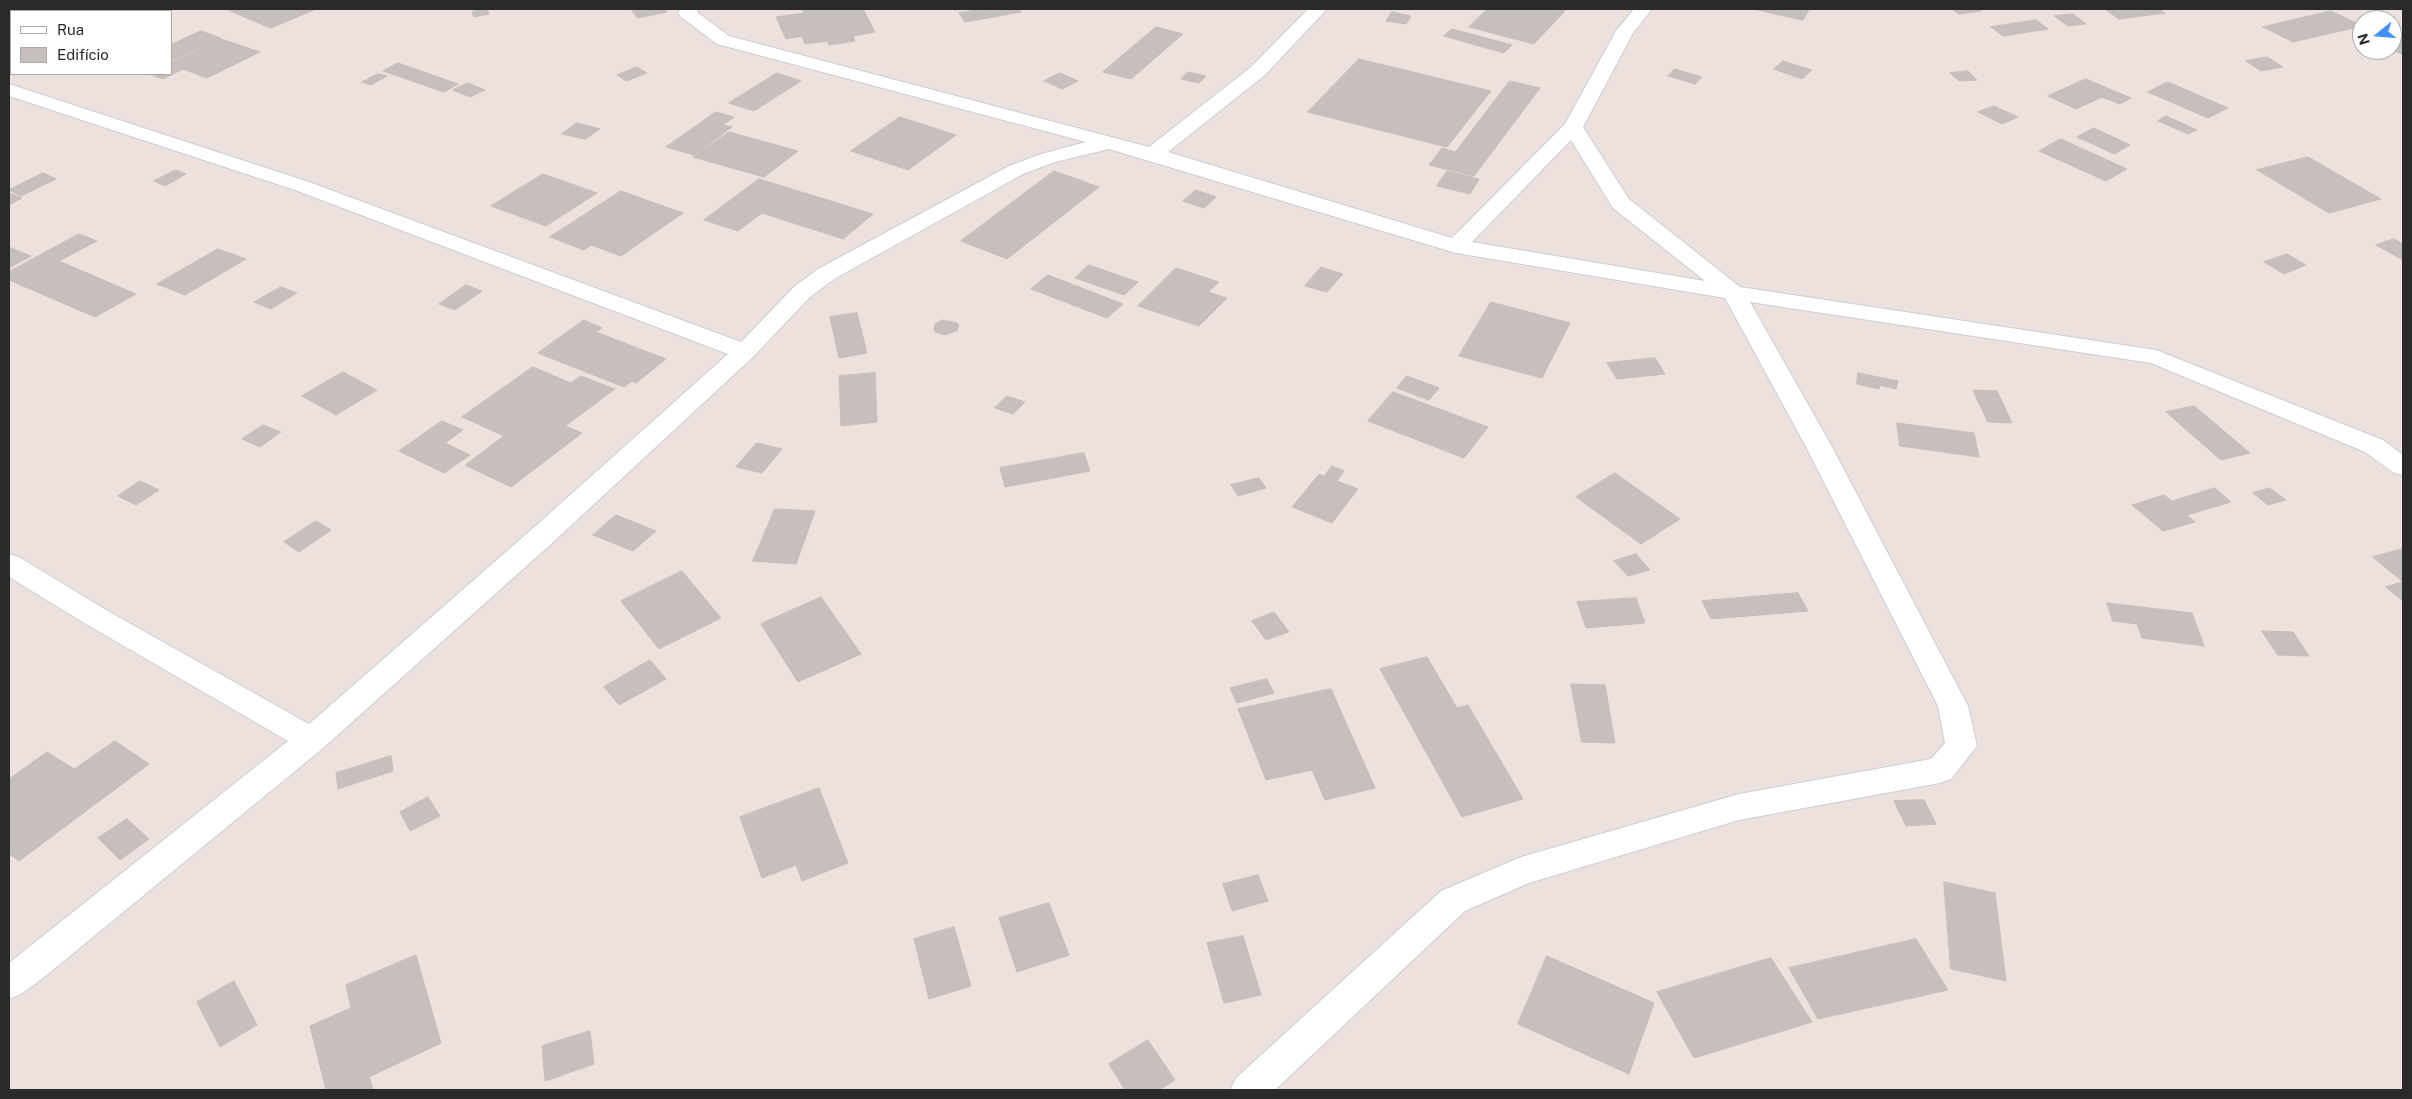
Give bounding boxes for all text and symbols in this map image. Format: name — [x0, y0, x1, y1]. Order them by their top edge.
legend — [10, 10, 172, 75]
north arrow — [2352, 10, 2402, 60]
text: Rua — [57, 21, 84, 38]
text: N — [2354, 32, 2373, 47]
text: Edifício — [57, 46, 109, 63]

